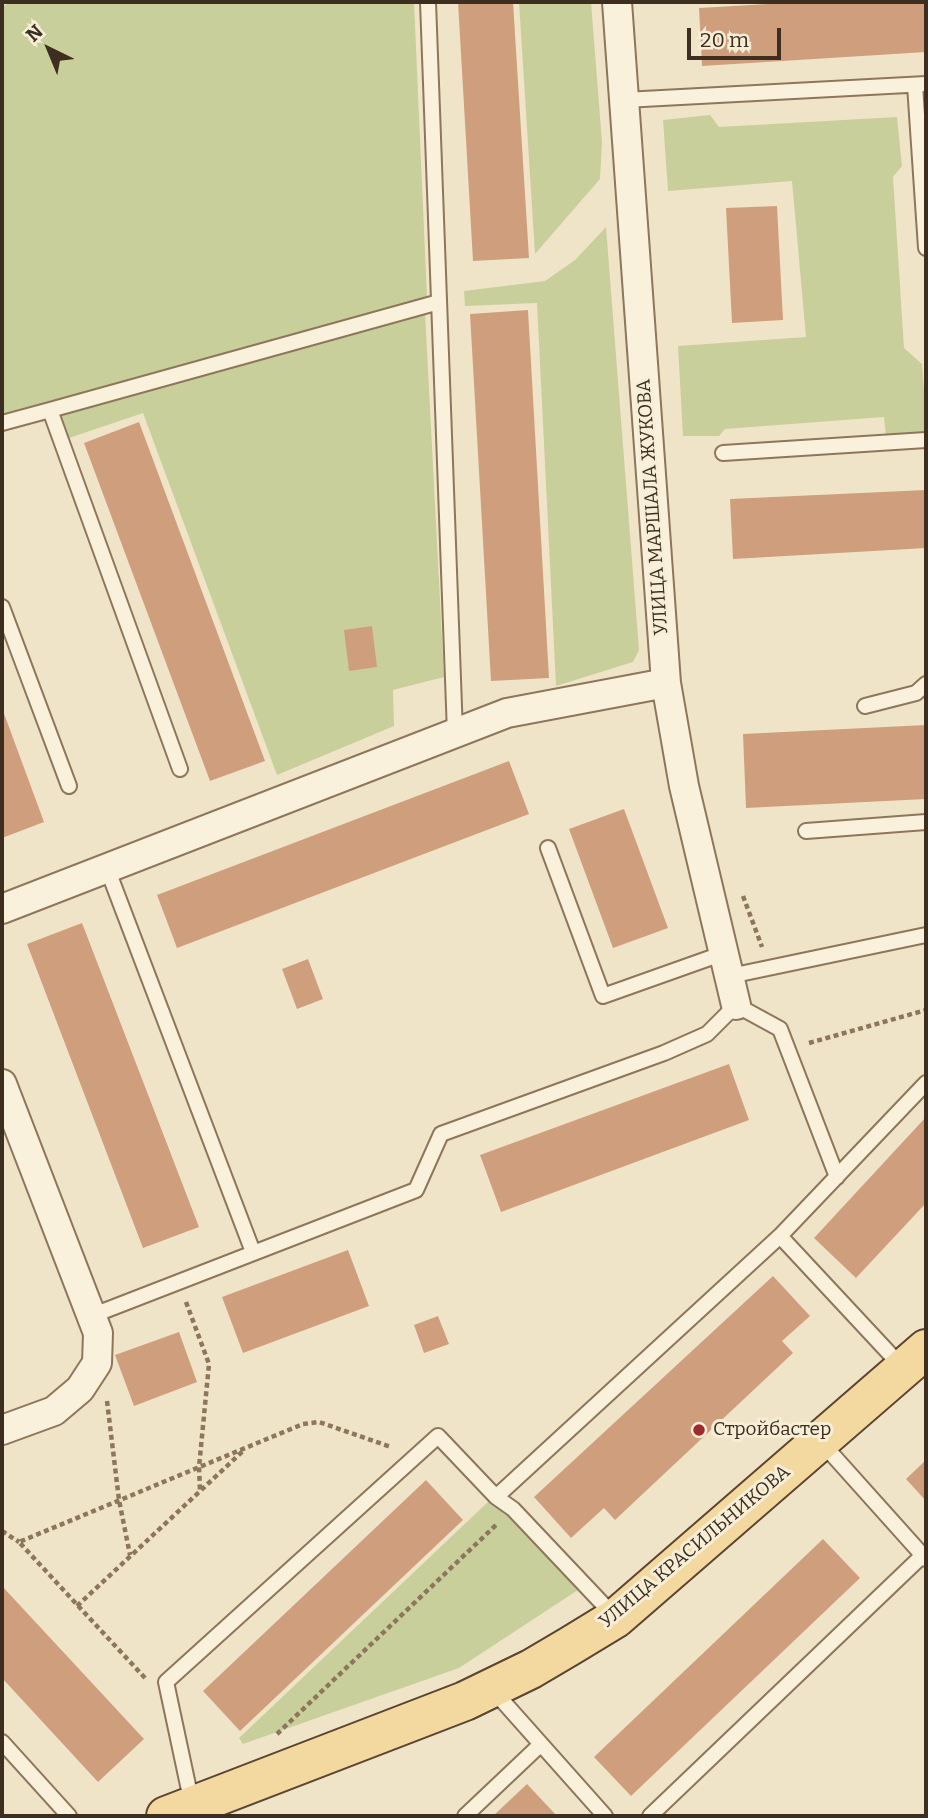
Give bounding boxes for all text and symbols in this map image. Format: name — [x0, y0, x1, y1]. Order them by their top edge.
north arrow — [14, 14, 84, 84]
scale bar — [690, 14, 785, 58]
text: N — [21, 20, 48, 47]
text: 20 m — [700, 27, 749, 53]
street label: УЛИЦА МАРШАЛА ЖУКОВА — [633, 378, 673, 636]
place label: Стройбастер — [713, 1419, 831, 1441]
marker: Стройбастер — [691, 1422, 707, 1438]
street label: УЛИЦА КРАСИЛЬНИКОВА — [595, 1461, 795, 1633]

